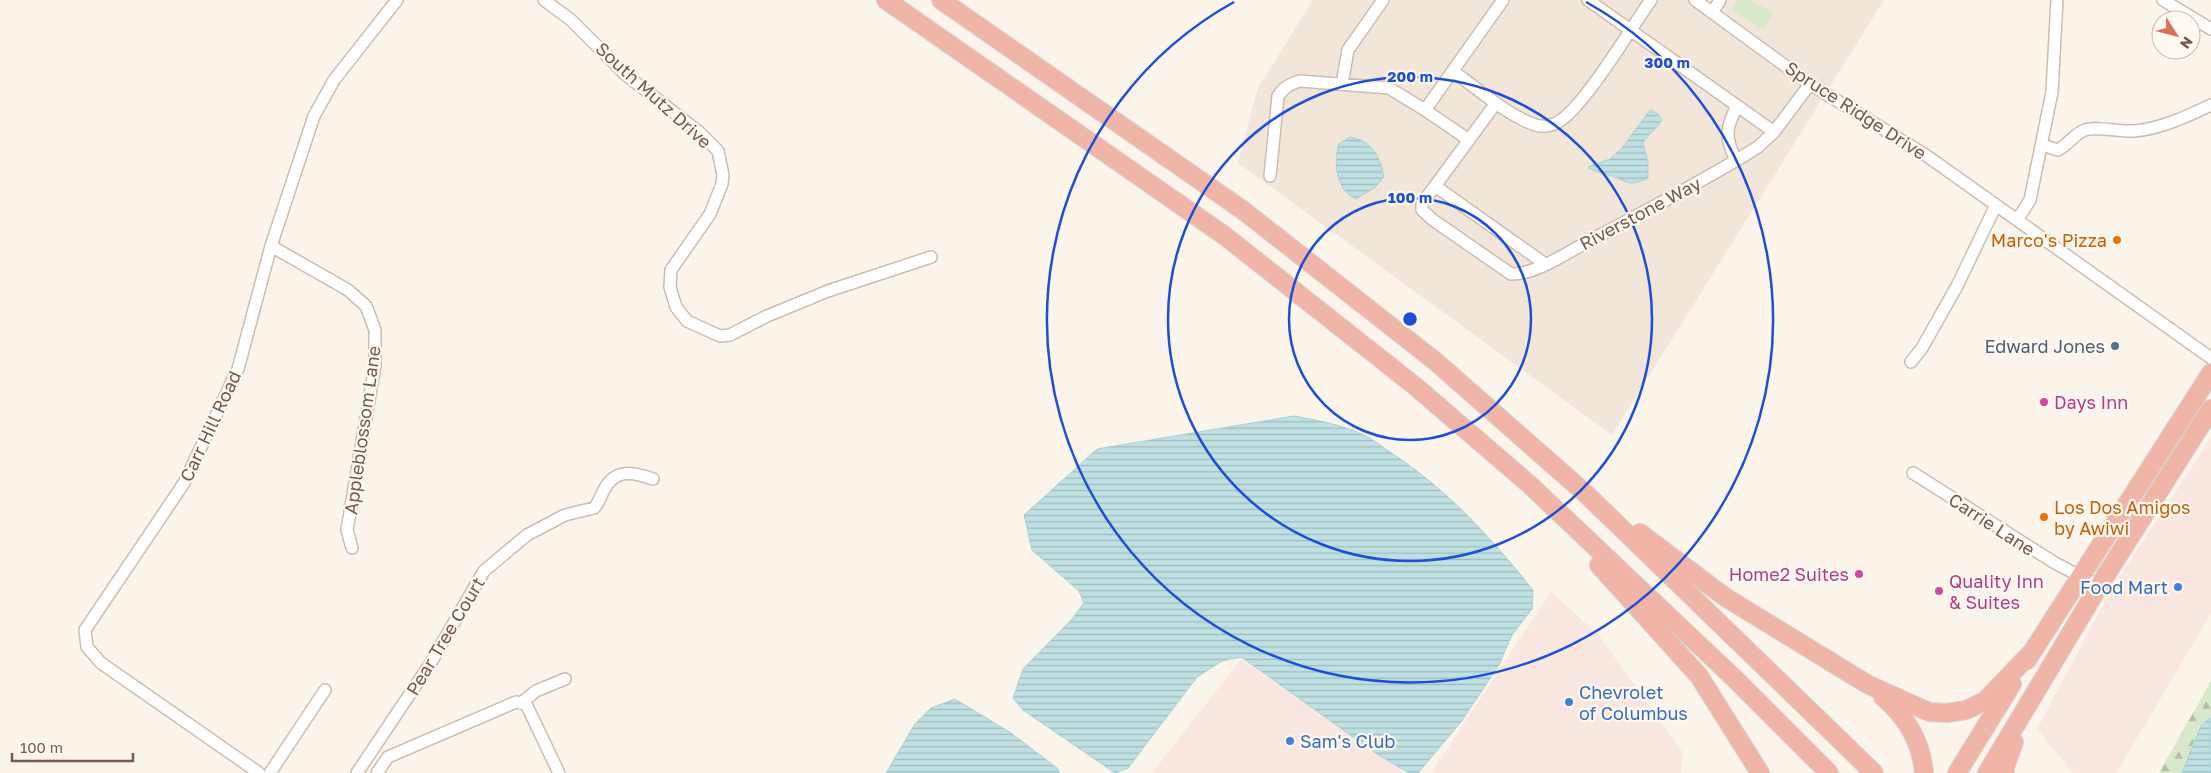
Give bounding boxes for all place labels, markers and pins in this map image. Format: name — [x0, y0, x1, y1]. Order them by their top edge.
place label: Marco's Pizza — [1991, 229, 2107, 251]
marker: Marco's Pizza — [2111, 234, 2123, 246]
centre of rings — [1401, 310, 1419, 328]
place label: Edward Jones — [1984, 335, 2105, 357]
marker: Edward Jones — [2109, 340, 2121, 352]
place label: Days Inn — [2054, 391, 2128, 413]
marker: Days Inn — [2038, 396, 2050, 408]
place label: Los Dos Amigos by Awiwi — [2054, 496, 2191, 539]
marker: Los Dos Amigos by Awiwi — [2038, 511, 2050, 523]
place label: Home2 Suites — [1729, 563, 1849, 585]
marker: Home2 Suites — [1853, 568, 1865, 580]
place label: Quality Inn & Suites — [1949, 570, 2044, 613]
place label: Food Mart — [2080, 576, 2168, 598]
marker: Food Mart — [2172, 581, 2184, 593]
marker: Quality Inn & Suites — [1933, 585, 1945, 597]
place label: Chevrolet of Columbus — [1579, 681, 1688, 724]
marker: Chevrolet of Columbus — [1563, 696, 1575, 708]
place label: Sam's Club — [1300, 730, 1395, 752]
marker: Sam's Club — [1284, 735, 1296, 747]

